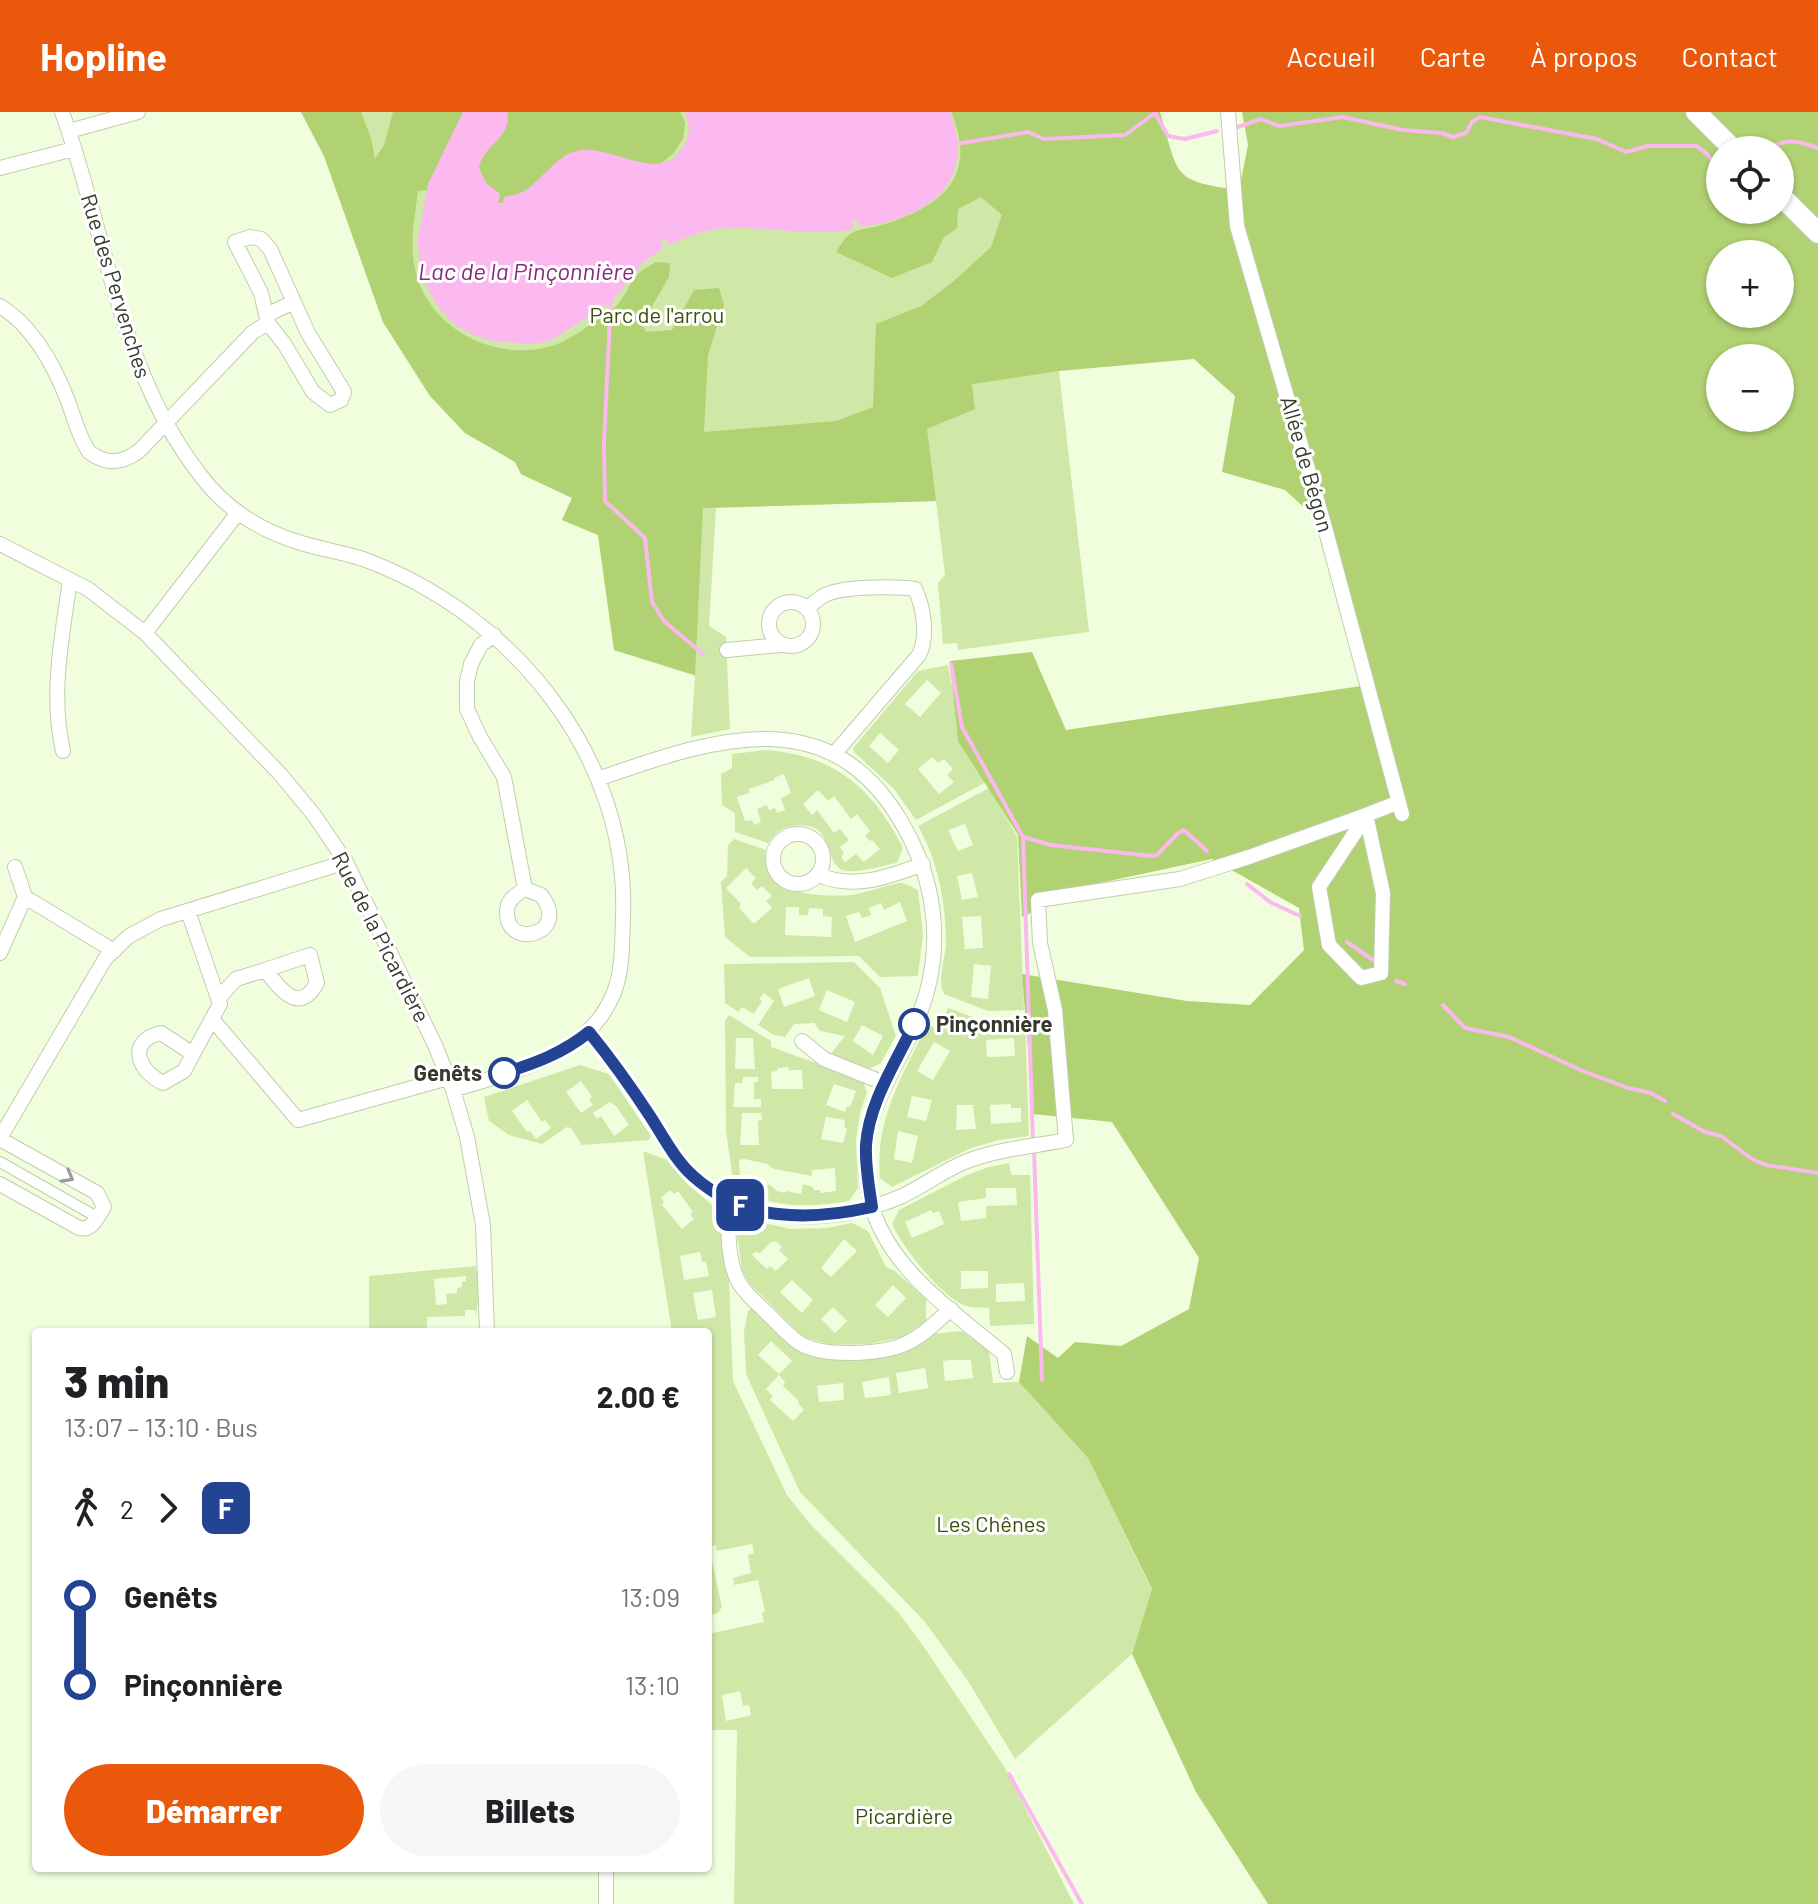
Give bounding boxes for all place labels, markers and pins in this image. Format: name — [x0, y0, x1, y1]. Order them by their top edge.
marker: Pinçonnière — [899, 1009, 929, 1039]
place label: Pinçonnière — [936, 1010, 1052, 1036]
marker: Genêts — [489, 1058, 519, 1088]
place label: Genêts — [413, 1059, 482, 1085]

